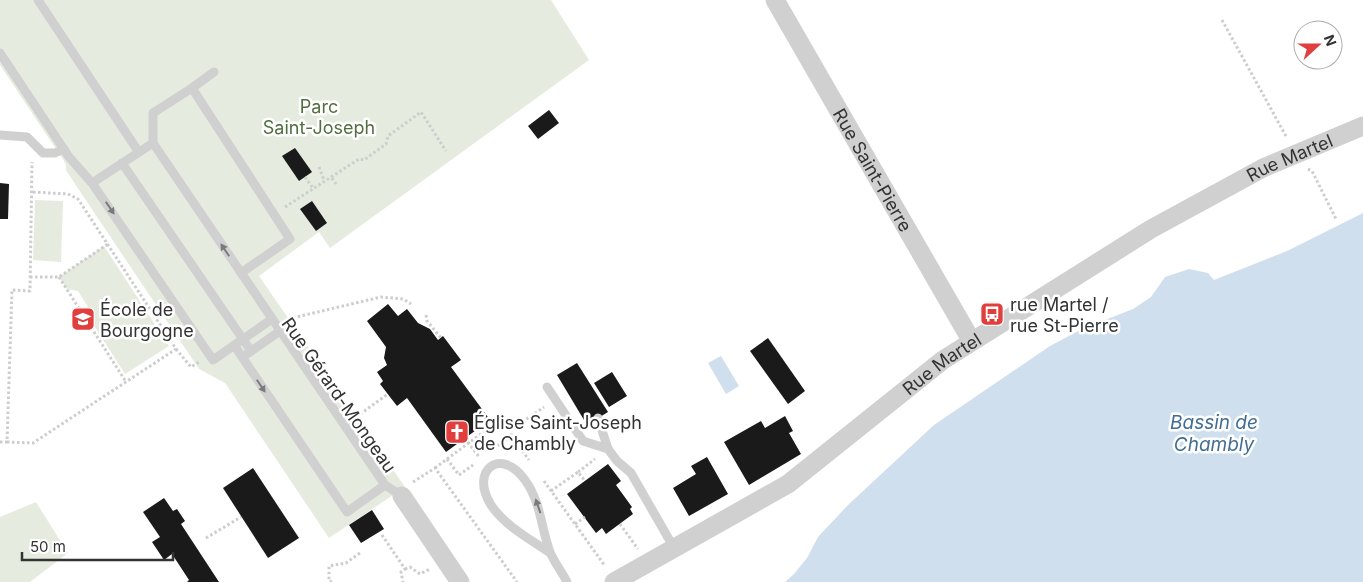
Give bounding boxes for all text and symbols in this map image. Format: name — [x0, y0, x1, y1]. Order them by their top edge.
north arrow — [1293, 20, 1343, 70]
text: N — [1321, 32, 1340, 48]
park label: Parc Saint-Joseph — [263, 96, 375, 138]
street label: Rue Saint-Pierre — [829, 104, 917, 235]
street label: Rue Martel — [1243, 130, 1336, 186]
one-way arrow — [105, 202, 115, 215]
one-way arrow — [220, 243, 230, 256]
place label: rue Martel / rue St-Pierre — [1010, 294, 1119, 336]
place label: École de Bourgogne — [100, 298, 194, 341]
bus stop icon: rue Martel / rue St-Pierre — [979, 301, 1005, 327]
school or university icon: École de Bourgogne — [70, 306, 96, 332]
street label: Rue Gérard-Mongeau — [277, 313, 401, 477]
street label: Rue Martel — [898, 328, 985, 399]
one-way arrow — [256, 379, 266, 393]
place label: Église Saint-Joseph de Chambly — [474, 411, 642, 454]
water label: Bassin de Chambly — [1170, 411, 1258, 456]
church icon: Église Saint-Joseph de Chambly — [444, 419, 470, 445]
one-way arrow — [534, 498, 542, 513]
scale bar — [22, 530, 174, 562]
text: 50 m — [30, 537, 66, 556]

